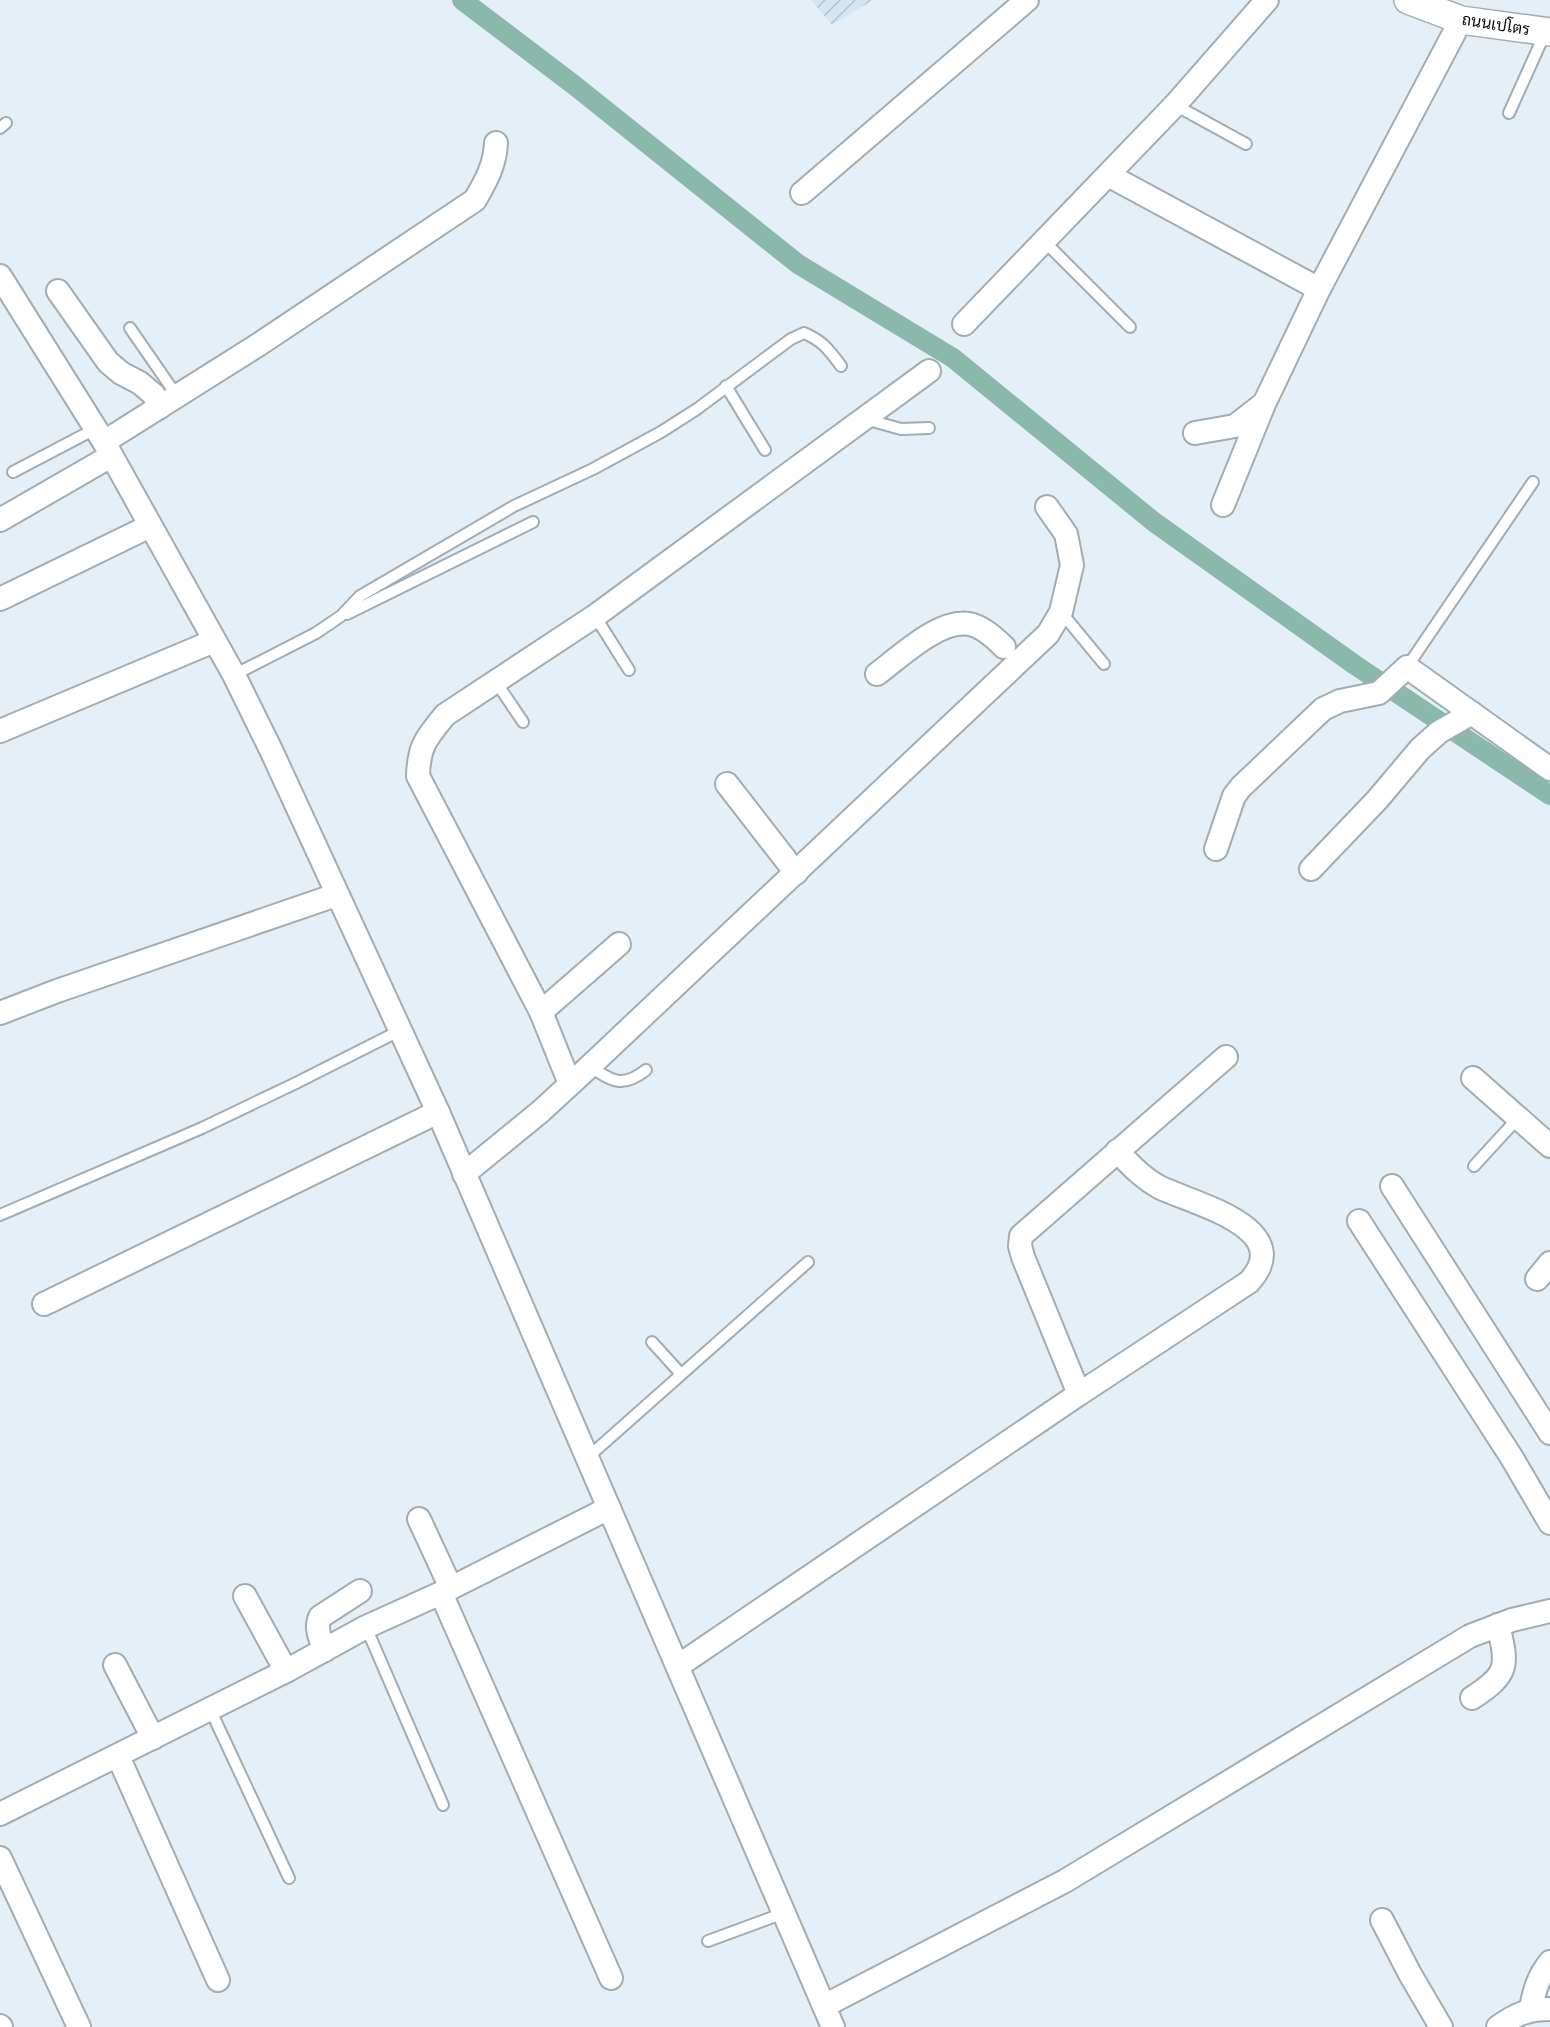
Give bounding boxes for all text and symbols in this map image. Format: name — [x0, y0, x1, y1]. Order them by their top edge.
street label: ถนนเปโตร — [1460, 8, 1532, 40]

